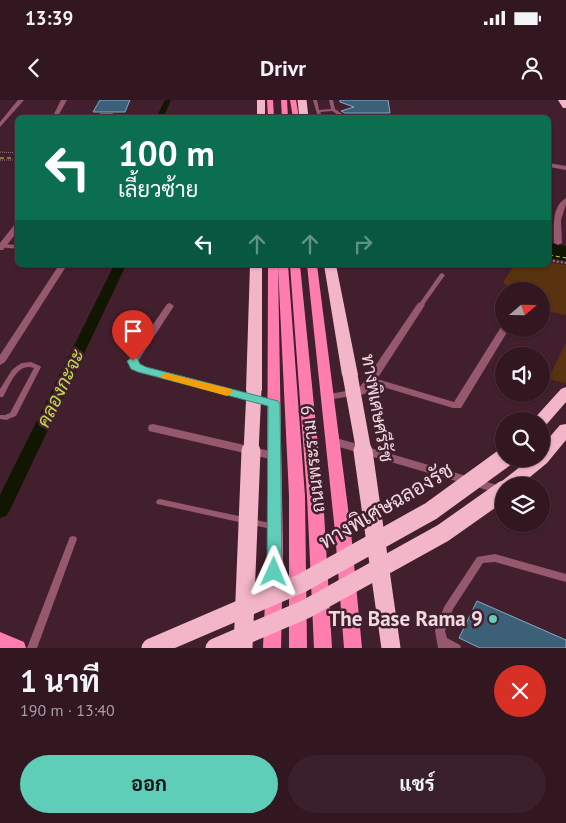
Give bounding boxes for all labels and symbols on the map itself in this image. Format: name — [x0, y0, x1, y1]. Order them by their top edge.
north arrow — [495, 282, 550, 338]
pin — [112, 310, 154, 361]
water label: คลองกะจะ — [31, 344, 90, 431]
street label: ทางพิเศษศรีรัช — [357, 352, 399, 464]
street label: ถนนพระราม 9 — [295, 404, 330, 514]
street label: ทางพิเศษฉลองรัช — [314, 456, 458, 555]
position arrow — [247, 545, 299, 597]
place label: The Base Rama 9 — [328, 605, 483, 632]
marker: The Base Rama 9 — [487, 613, 499, 625]

